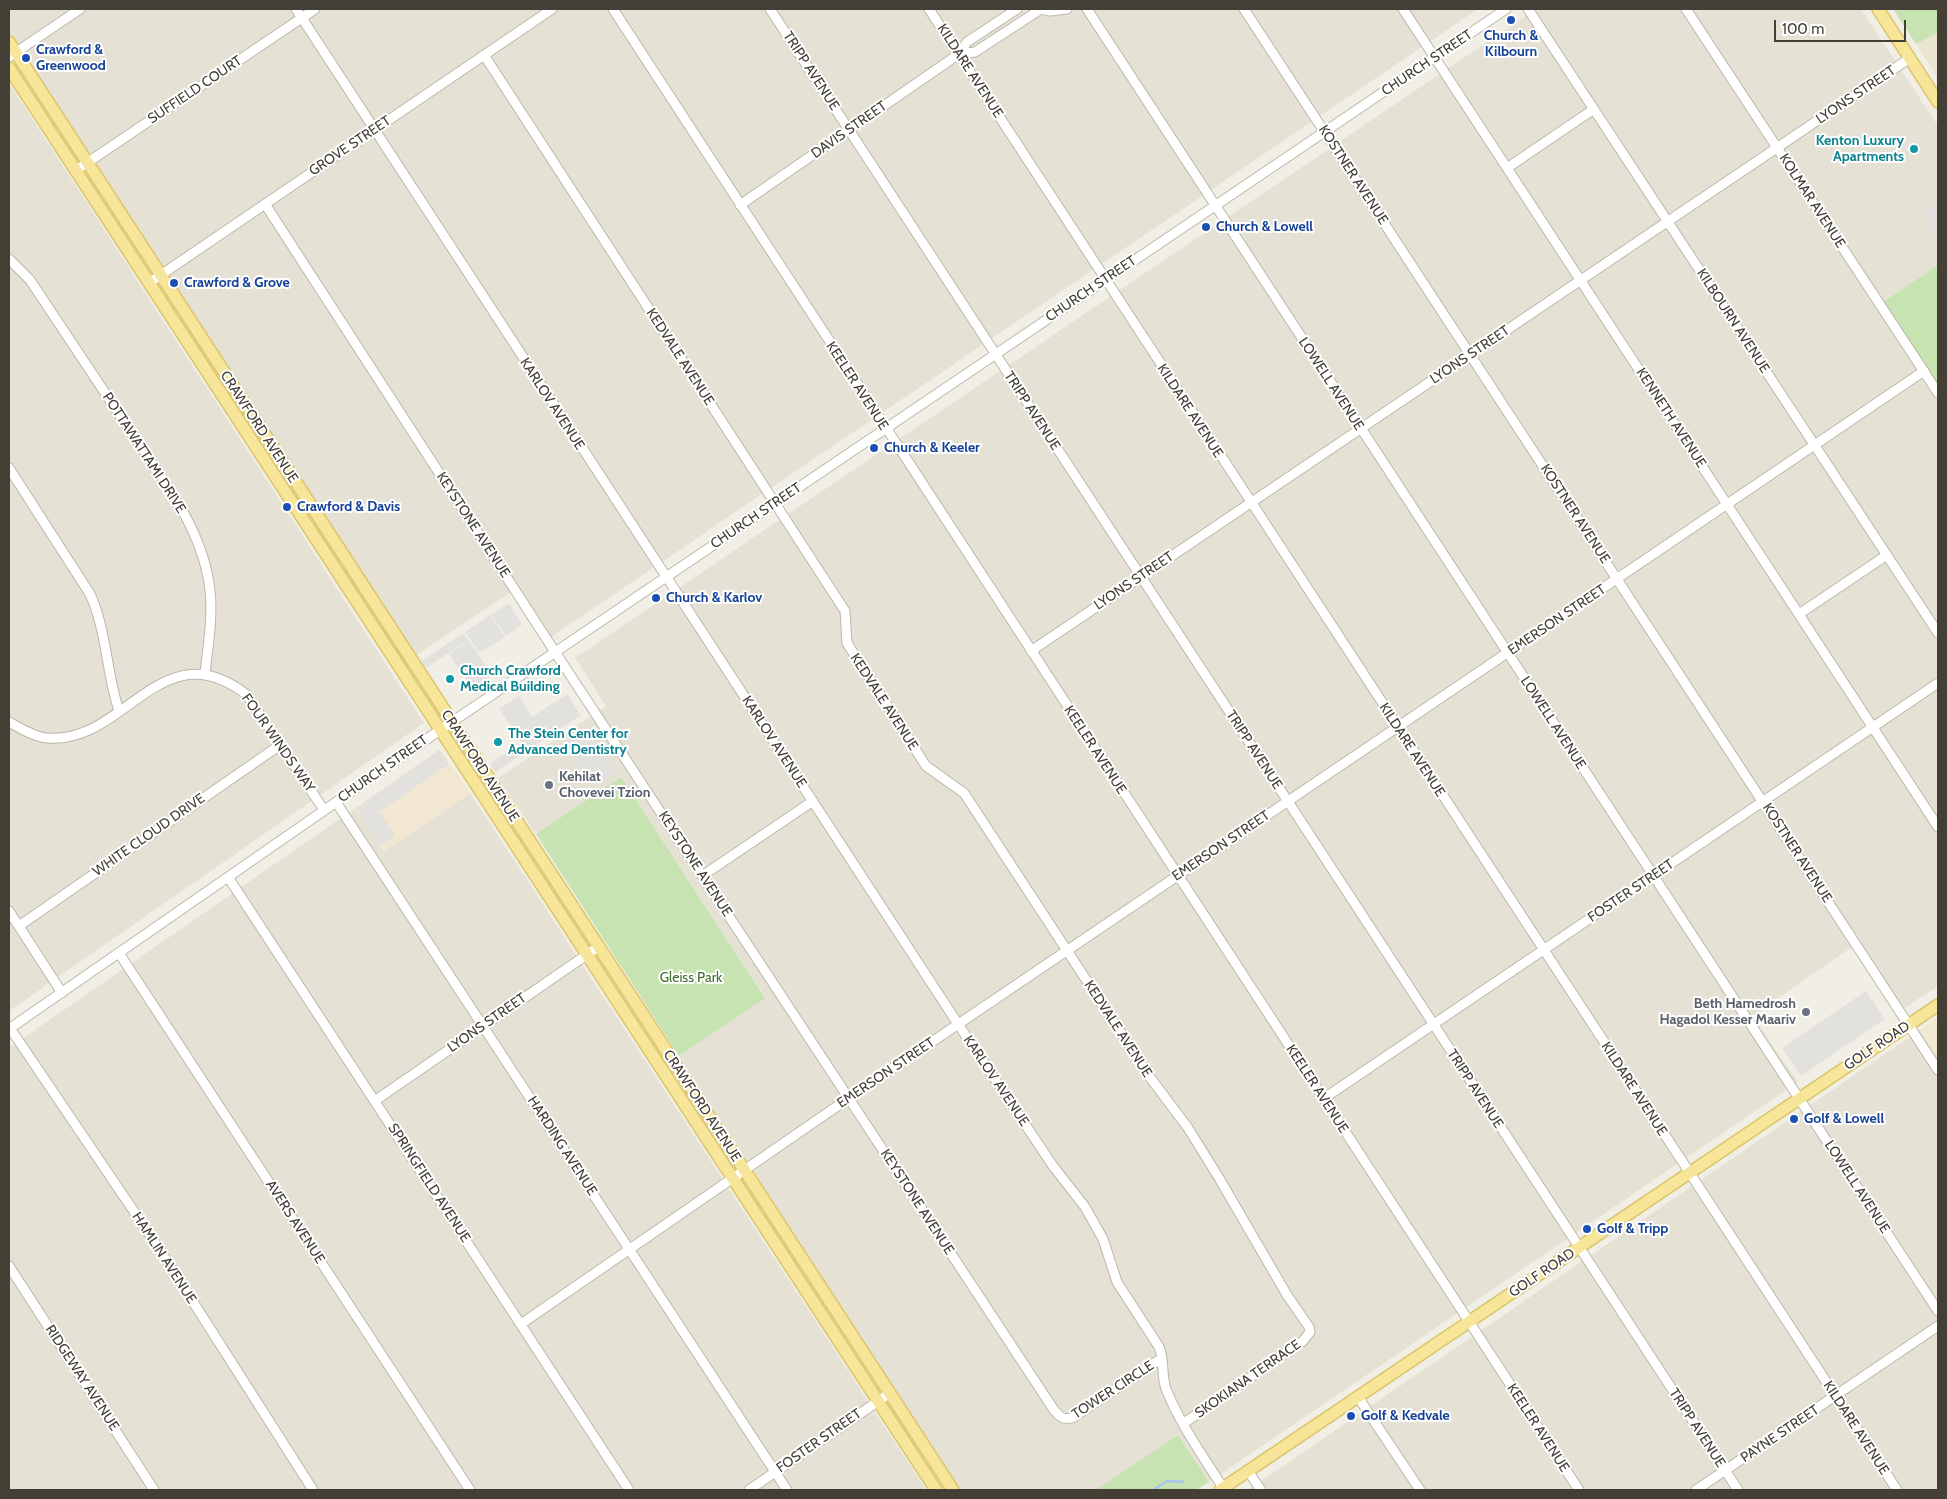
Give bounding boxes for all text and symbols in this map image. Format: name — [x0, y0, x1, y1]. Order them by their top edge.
scale bar — [1777, 10, 1910, 42]
marker: Church & Kilbourn — [1505, 14, 1517, 26]
text: 100 m — [1782, 20, 1824, 38]
street label: KILDARE AVENUE — [933, 21, 1007, 121]
street label: CHURCH STREET — [1378, 26, 1476, 100]
street label: TRIPP AVENUE — [779, 28, 843, 114]
place label: Church & Kilbourn — [1484, 28, 1538, 60]
place label: Crawford & Greenwood — [36, 42, 106, 74]
marker: Crawford & Greenwood — [20, 52, 32, 64]
street label: SUFFIELD COURT — [145, 52, 245, 128]
street label: LYONS STREET — [1813, 62, 1899, 128]
street label: DAVIS STREET — [808, 98, 890, 162]
street label: GROVE STREET — [306, 112, 394, 180]
street label: KOSTNER AVENUE — [1315, 122, 1391, 228]
place label: Kenton Luxury Apartments — [1816, 133, 1904, 166]
marker: Kenton Luxury Apartments — [1908, 143, 1920, 155]
street label: KOLMAR AVENUE — [1775, 151, 1849, 251]
place label: Church & Lowell — [1216, 219, 1313, 235]
marker: Church & Lowell — [1200, 221, 1212, 233]
street label: CHURCH STREET — [1042, 252, 1140, 326]
street label: KILBOURN AVENUE — [1693, 266, 1773, 376]
place label: Crawford & Grove — [184, 275, 290, 291]
marker: Crawford & Grove — [168, 277, 180, 289]
street label: KEDVALE AVENUE — [642, 305, 718, 409]
street label: LYONS STREET — [1427, 322, 1513, 388]
street label: LOWELL AVENUE — [1295, 334, 1367, 434]
street label: KEELER AVENUE — [822, 339, 892, 433]
street label: KARLOV AVENUE — [516, 355, 588, 453]
street label: KILDARE AVENUE — [1153, 361, 1227, 461]
street label: KENNETH AVENUE — [1632, 365, 1710, 471]
street label: CRAWFORD AVENUE — [217, 368, 301, 486]
street label: TRIPP AVENUE — [1000, 368, 1064, 454]
street label: POTTAWATTAMI DRIVE — [99, 389, 189, 517]
place label: Church & Keeler — [884, 440, 980, 456]
marker: Church & Keeler — [868, 442, 880, 454]
street label: KOSTNER AVENUE — [1537, 461, 1613, 567]
street label: KEYSTONE AVENUE — [433, 469, 513, 581]
street label: CHURCH STREET — [707, 479, 805, 553]
place label: Crawford & Davis — [297, 499, 400, 515]
marker: Crawford & Davis — [281, 501, 293, 513]
street label: LYONS STREET — [1091, 548, 1177, 614]
street label: EMERSON STREET — [1505, 581, 1609, 659]
place label: Church & Karlov — [666, 590, 762, 606]
marker: Church & Karlov — [650, 592, 662, 604]
street label: KEDVALE AVENUE — [846, 650, 922, 754]
place label: Church Crawford Medical Building — [460, 663, 561, 696]
marker: Church Crawford Medical Building — [444, 673, 456, 685]
street label: LOWELL AVENUE — [1517, 673, 1589, 773]
street label: FOUR WINDS WAY — [238, 691, 318, 795]
street label: KARLOV AVENUE — [738, 693, 810, 791]
street label: KILDARE AVENUE — [1375, 700, 1449, 800]
street label: KEELER AVENUE — [1060, 703, 1130, 797]
street label: CRAWFORD AVENUE — [438, 707, 522, 825]
street label: TRIPP AVENUE — [1222, 707, 1286, 793]
place label: The Stein Center for Advanced Dentistry — [508, 726, 628, 759]
street label: CHURCH STREET — [335, 732, 431, 806]
marker: The Stein Center for Advanced Dentistry — [492, 736, 504, 748]
place label: Kehilat Chovevei Tzion — [559, 769, 650, 802]
marker: Kehilat Chovevei Tzion — [543, 779, 555, 791]
street label: WHITE CLOUD DRIVE — [90, 790, 208, 880]
street label: KOSTNER AVENUE — [1759, 800, 1835, 906]
street label: EMERSON STREET — [1169, 807, 1273, 885]
street label: KEYSTONE AVENUE — [655, 808, 735, 920]
street label: FOSTER STREET — [1585, 856, 1677, 926]
park label: Gleiss Park — [660, 970, 722, 986]
street label: KEDVALE AVENUE — [1080, 977, 1156, 1081]
street label: LYONS STREET — [444, 990, 530, 1056]
place label: Beth Hamedrosh Hagadol Kesser Maariv — [1659, 996, 1796, 1028]
marker: Beth Hamedrosh Hagadol Kesser Maariv — [1800, 1006, 1812, 1018]
street label: GOLF ROAD — [1841, 1018, 1913, 1074]
street label: KARLOV AVENUE — [959, 1032, 1033, 1130]
street label: EMERSON STREET — [834, 1034, 938, 1112]
street label: KILDARE AVENUE — [1597, 1039, 1671, 1139]
street label: KEELER AVENUE — [1282, 1042, 1352, 1136]
street label: TRIPP AVENUE — [1443, 1046, 1507, 1132]
street label: CRAWFORD AVENUE — [660, 1047, 744, 1165]
street label: HARDING AVENUE — [524, 1093, 600, 1199]
place label: Golf & Lowell — [1804, 1111, 1884, 1127]
marker: Golf & Lowell — [1788, 1113, 1800, 1125]
street label: SPRINGFIELD AVENUE — [384, 1120, 474, 1246]
street label: LOWELL AVENUE — [1821, 1137, 1893, 1237]
street label: KEYSTONE AVENUE — [877, 1146, 957, 1258]
street label: AVERS AVENUE — [262, 1177, 328, 1267]
street label: HAMLIN AVENUE — [128, 1209, 200, 1307]
place label: Golf & Tripp — [1597, 1221, 1668, 1237]
marker: Golf & Tripp — [1581, 1223, 1593, 1235]
street label: GOLF ROAD — [1506, 1245, 1578, 1301]
street label: RIDGEWAY AVENUE — [41, 1322, 123, 1434]
street label: SKOKIANA TERRACE — [1192, 1336, 1304, 1422]
street label: TOWER CIRCLE — [1069, 1357, 1157, 1423]
street label: KILDARE AVENUE — [1819, 1378, 1893, 1478]
street label: KEELER AVENUE — [1503, 1381, 1573, 1475]
street label: TRIPP AVENUE — [1665, 1385, 1729, 1471]
street label: PAYNE STREET — [1738, 1402, 1822, 1466]
street label: FOSTER STREET — [773, 1405, 865, 1477]
place label: Golf & Kedvale — [1361, 1408, 1450, 1424]
marker: Golf & Kedvale — [1345, 1410, 1357, 1422]

